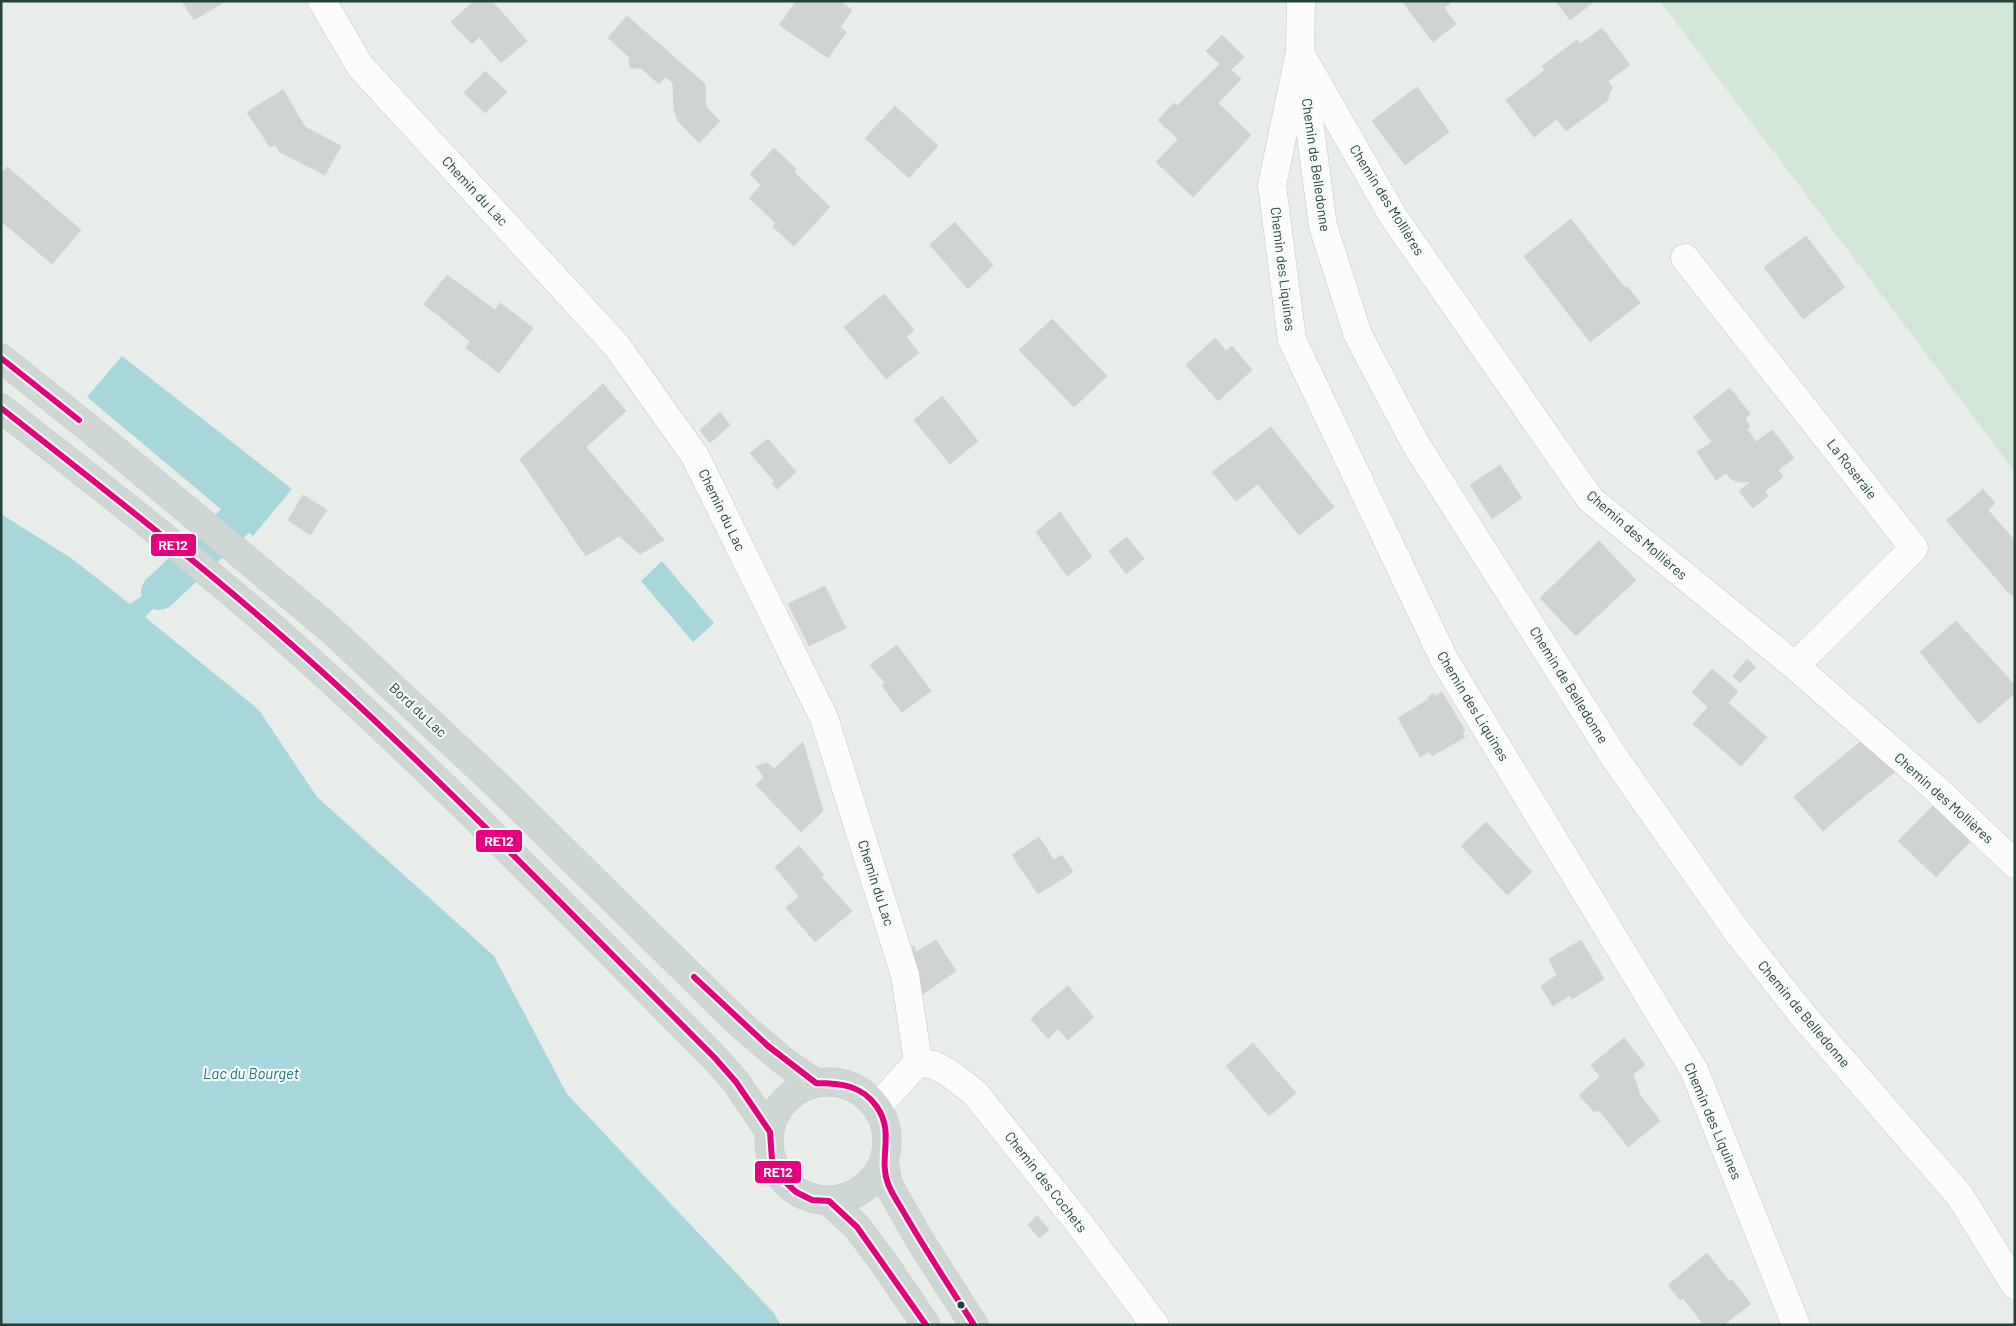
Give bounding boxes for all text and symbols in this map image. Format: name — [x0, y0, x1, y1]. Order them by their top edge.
street label: Chemin de Belledonne — [1299, 97, 1334, 233]
street label: Chemin des Mollières — [1346, 141, 1429, 259]
street label: Chemin du Lac — [439, 152, 512, 229]
street label: Chemin des Liquines — [1267, 206, 1300, 332]
street label: La Roseraie — [1824, 435, 1881, 502]
street label: Chemin du Lac — [695, 466, 750, 554]
street label: Chemin des Mollières — [1584, 486, 1691, 583]
line badge: RE12 — [150, 533, 197, 557]
text: RE12 — [158, 536, 188, 553]
street label: Chemin de Belledonne — [1527, 623, 1612, 746]
street label: Chemin des Liquines — [1434, 648, 1513, 764]
street label: Bord du Lac — [386, 679, 451, 740]
street label: Chemin des Mollières — [1891, 749, 1998, 847]
line badge: RE12 — [475, 829, 523, 853]
text: RE12 — [484, 832, 514, 849]
street label: Chemin du Lac — [855, 838, 898, 928]
street label: Chemin de Belledonne — [1755, 957, 1854, 1071]
street label: Chemin des Liquines — [1681, 1060, 1746, 1182]
water label: Lac du Bourget — [203, 1064, 300, 1082]
street label: Chemin des Cochets — [1002, 1128, 1091, 1236]
line badge: RE12 — [754, 1160, 802, 1184]
text: RE12 — [763, 1163, 793, 1180]
unlabelled marker — [956, 1300, 966, 1310]

